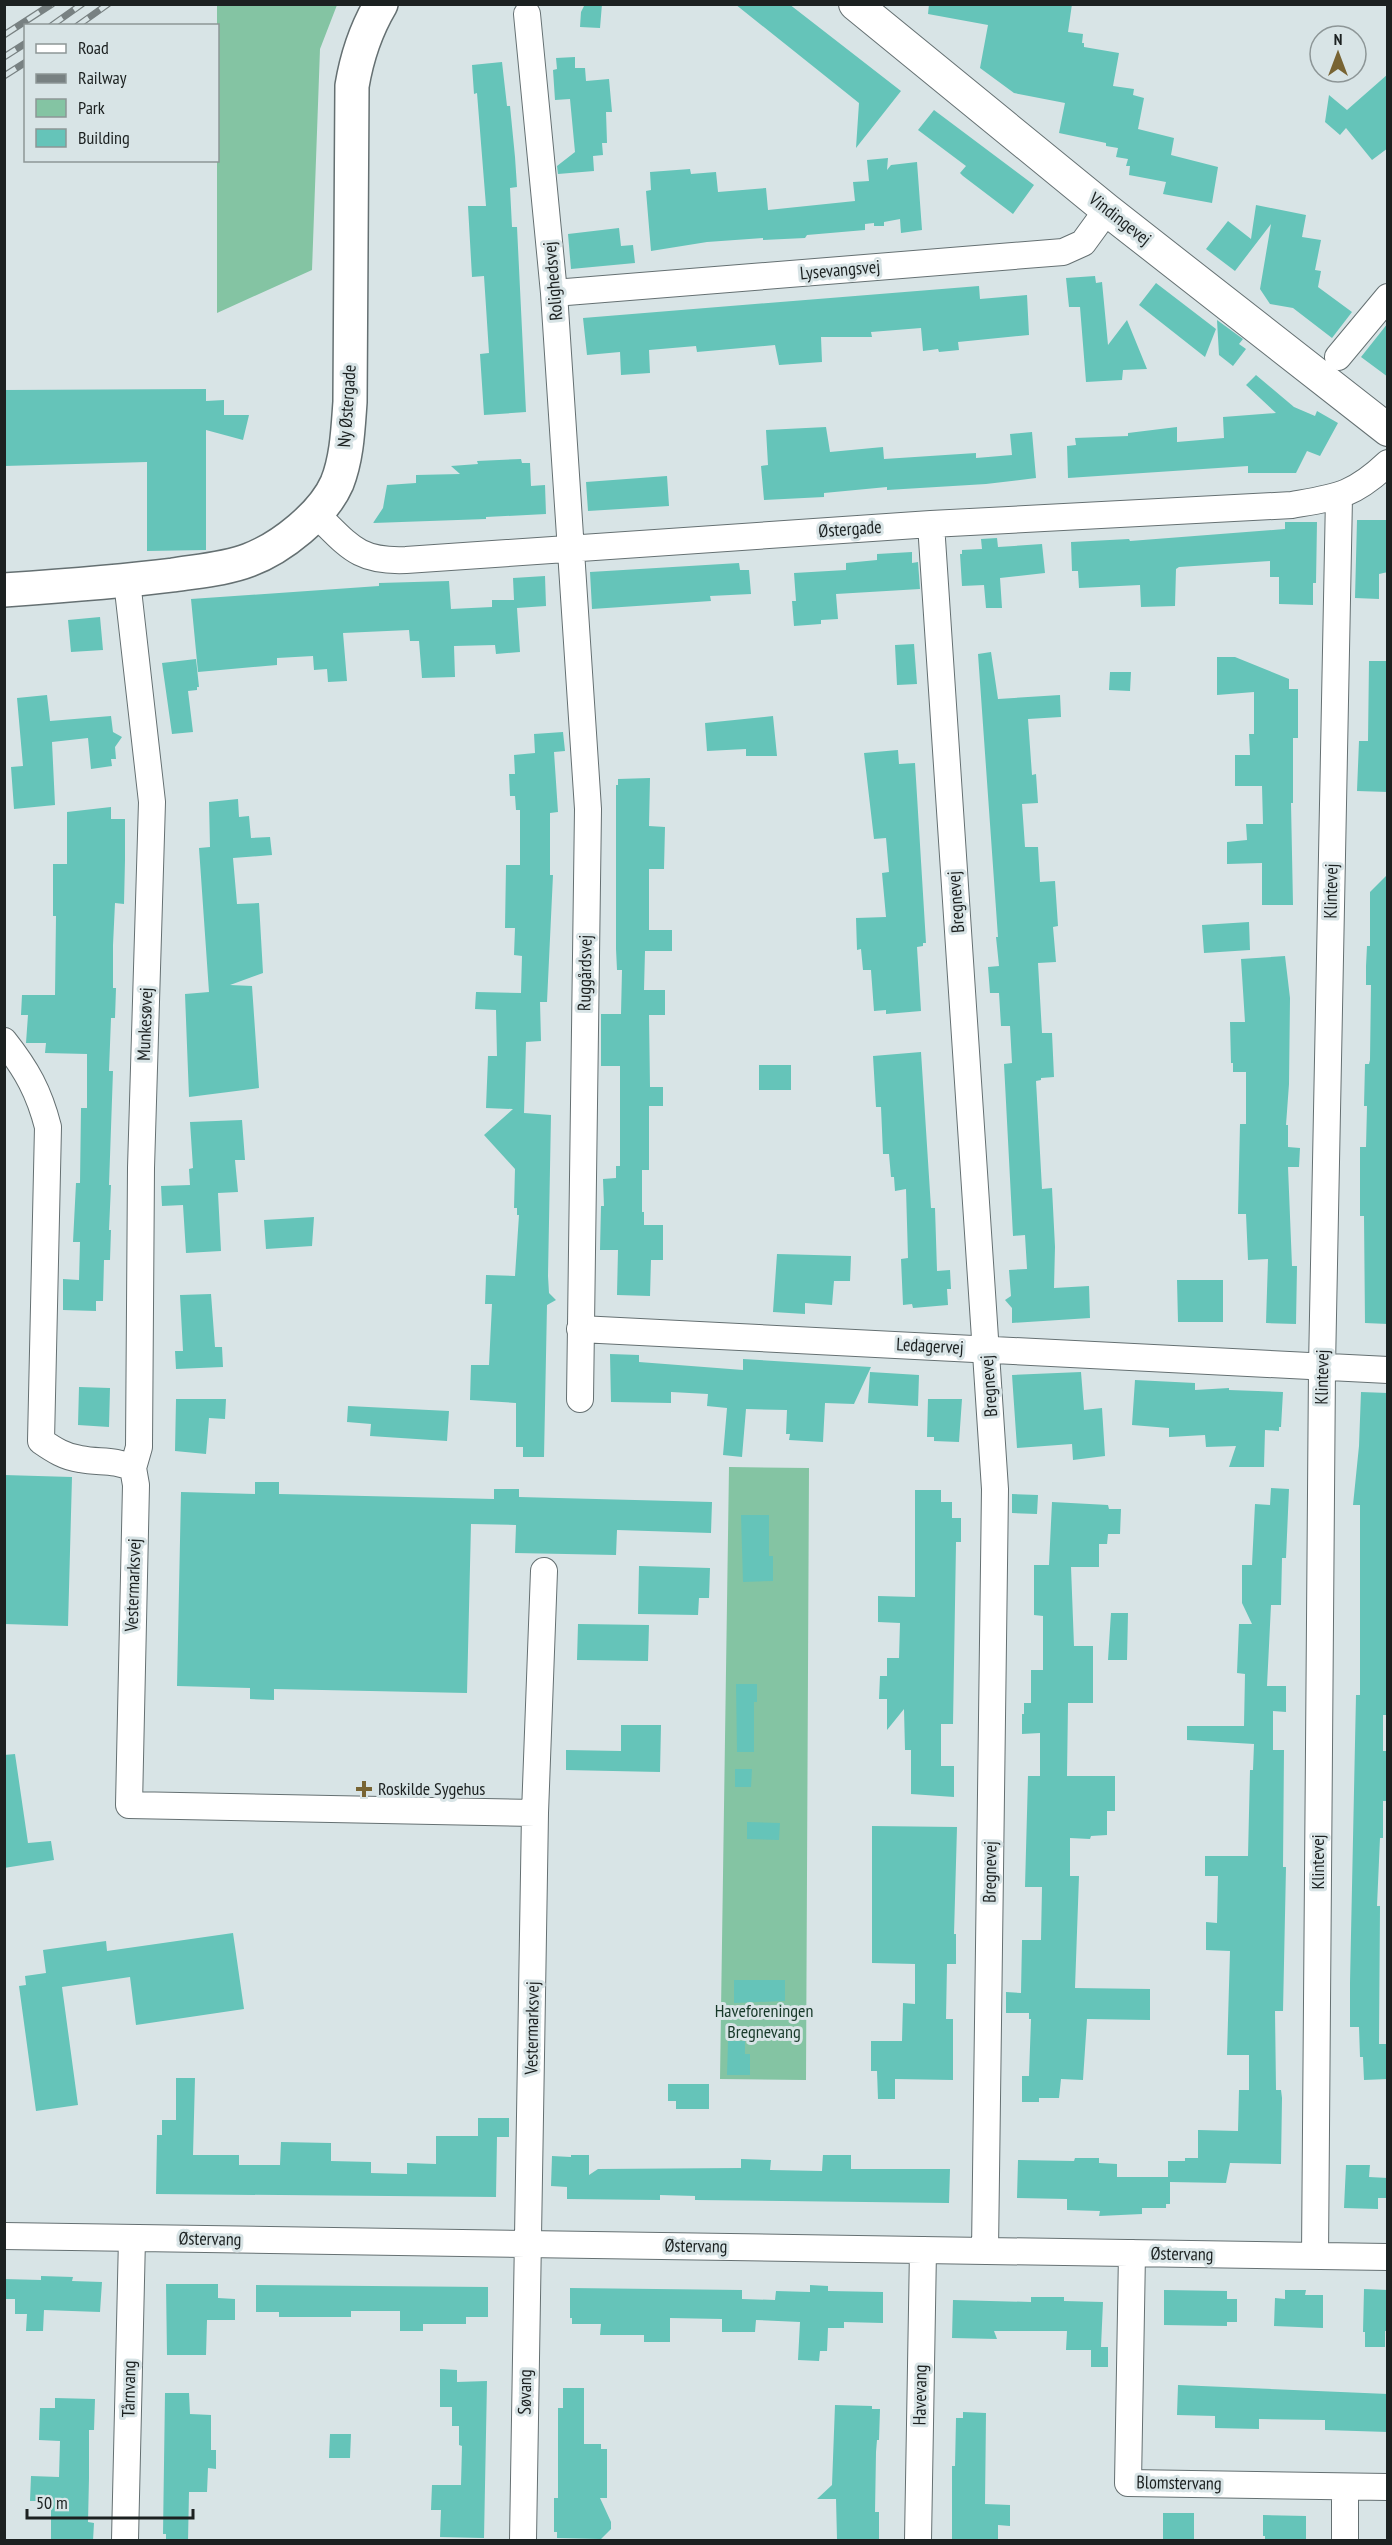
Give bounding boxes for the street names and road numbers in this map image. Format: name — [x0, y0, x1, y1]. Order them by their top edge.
street label: Vindingevej — [1084, 186, 1156, 250]
street label: Rolighedsvej — [538, 241, 567, 321]
street label: Lysevangsvej — [799, 255, 881, 284]
street label: Ny Østergade — [332, 364, 361, 448]
street label: Østergade — [818, 515, 882, 542]
street label: Klintevej — [1319, 863, 1342, 919]
street label: Bregnevej — [942, 870, 969, 934]
street label: Ruggårdsvej — [572, 935, 597, 1011]
street label: Munkesøvej — [132, 987, 157, 1061]
street label: Ledagervej — [896, 1332, 964, 1359]
street label: Klintevej — [1310, 1349, 1333, 1405]
street label: Bregnevej — [975, 1354, 1002, 1418]
street label: Vestermarksvej — [119, 1538, 146, 1633]
street label: Klintevej — [1306, 1834, 1329, 1890]
street label: Bregnevej — [977, 1841, 1002, 1903]
street label: Vestermarksvej — [519, 1981, 544, 2076]
street label: Østervang — [178, 2226, 242, 2251]
street label: Østervang — [664, 2233, 728, 2258]
street label: Østervang — [1150, 2241, 1214, 2266]
street label: Tårnvang — [117, 2360, 140, 2418]
street label: Havevang — [907, 2364, 932, 2426]
street label: Søvang — [513, 2369, 536, 2415]
street label: Blomstervang — [1136, 2470, 1222, 2495]

